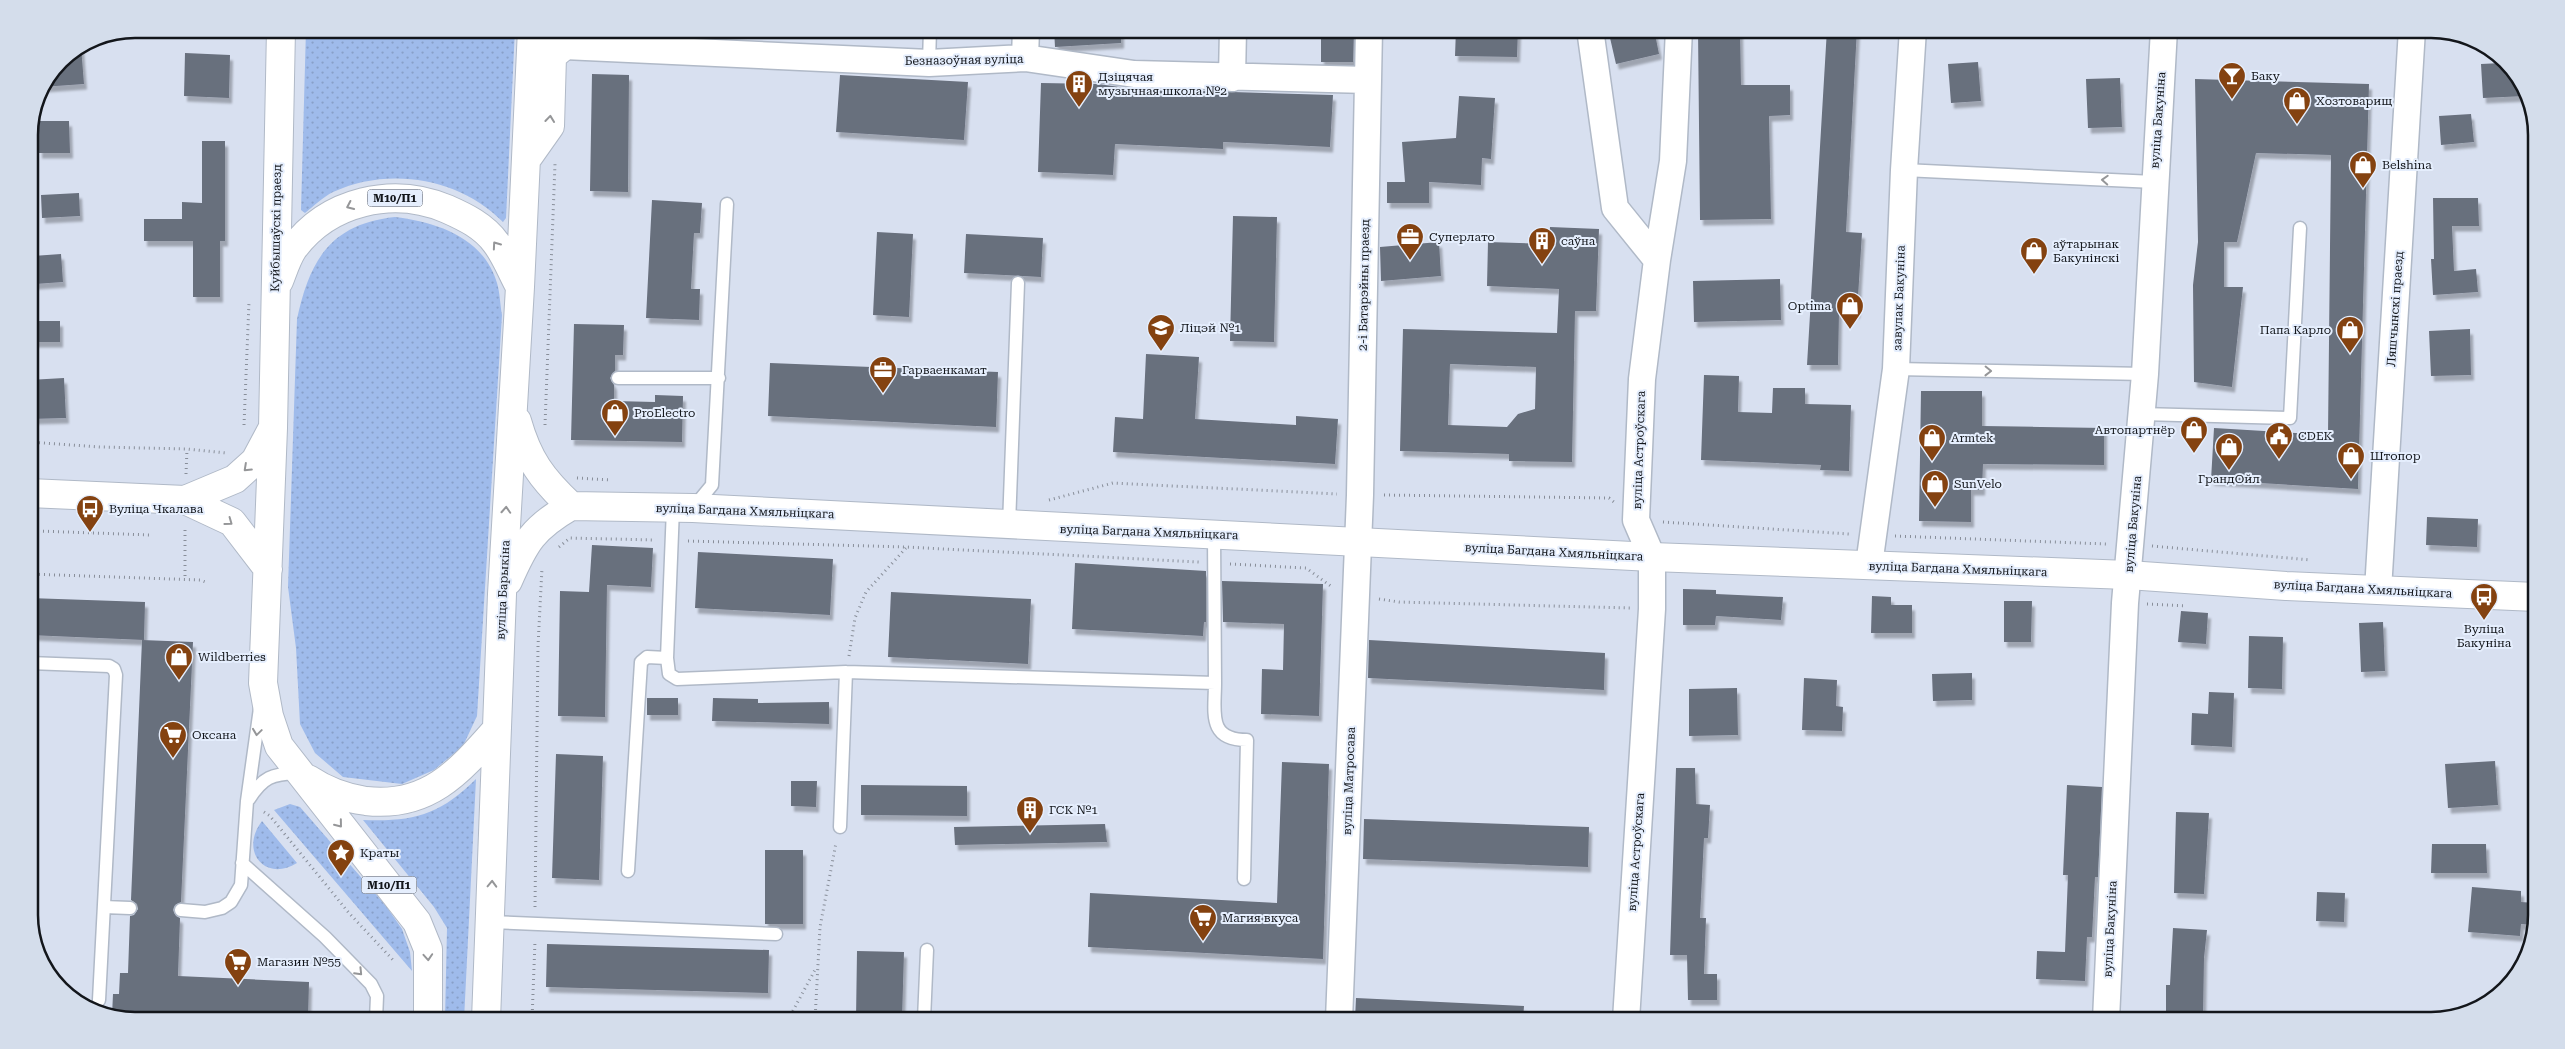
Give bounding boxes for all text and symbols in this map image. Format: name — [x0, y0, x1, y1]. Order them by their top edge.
street label: Безназоўная вуліца — [905, 52, 1024, 68]
bar icon: Баку — [2217, 61, 2247, 100]
building icon: Дзіцячая музычная школа №2 — [1064, 69, 1094, 108]
place label: Баку — [2251, 69, 2281, 83]
place label: Дзіцячая музычная школа №2 — [1098, 70, 1227, 98]
street label: вуліца Бакуніна — [2148, 71, 2168, 169]
shop icon: Хозтоварищ — [2282, 86, 2312, 125]
place label: Хозтоварищ — [2316, 94, 2392, 108]
one-way arrow — [544, 114, 555, 122]
shop icon: Belshina — [2348, 150, 2378, 189]
place label: Belshina — [2382, 158, 2432, 172]
street label: Куйбышаўскі праезд — [268, 164, 284, 292]
one-way arrow — [2101, 175, 2109, 185]
road number: М10/П1 — [368, 190, 422, 207]
one-way arrow — [346, 200, 355, 211]
street label: 2-і Батарэйны праезд — [1356, 219, 1372, 351]
office icon: Суперлато — [1395, 222, 1425, 261]
building icon: саўна — [1527, 226, 1557, 265]
place label: Суперлато — [1429, 230, 1495, 244]
place label: саўна — [1561, 234, 1596, 248]
shop icon: аўтарынак Бакунінскі — [2019, 236, 2049, 275]
place label: аўтарынак Бакунінскі — [2053, 237, 2120, 265]
one-way arrow — [493, 241, 502, 251]
street label: завулак Бакуніна — [1890, 244, 1908, 351]
street label: Ляшчынскі праезд — [2384, 250, 2406, 367]
shop icon: Optima — [1835, 291, 1865, 330]
place label: Optima — [1788, 299, 1831, 313]
school or university icon: Ліцэй №1 — [1146, 313, 1176, 352]
shop icon: Папа Карло — [2335, 315, 2365, 354]
place label: Ліцэй №1 — [1180, 321, 1241, 335]
place label: Папа Карло — [2260, 323, 2331, 337]
office icon: Гарваенкамат — [868, 355, 898, 394]
place label: Гарваенкамат — [902, 363, 987, 377]
one-way arrow — [1984, 366, 1992, 376]
street label: вуліца Астроўскага — [1630, 390, 1648, 510]
shop icon: ProElectro — [600, 398, 630, 437]
place label: ProElectro — [634, 406, 695, 420]
shop icon: Автопартнёр — [2179, 415, 2209, 454]
public building icon: CDEK — [2264, 421, 2294, 460]
shop icon: Armtek — [1917, 423, 1947, 462]
place label: Автопартнёр — [2095, 423, 2175, 437]
place label: CDEK — [2298, 429, 2333, 443]
place label: Armtek — [1951, 431, 1994, 445]
shop icon: ГрандОйл — [2214, 432, 2244, 471]
shop icon: Штопор — [2336, 441, 2366, 480]
place label: Штопор — [2370, 449, 2421, 463]
one-way arrow — [243, 463, 252, 472]
shop icon: SunVelo — [1920, 469, 1950, 508]
place label: ГрандОйл — [2198, 472, 2260, 486]
street label: вуліца Бакуніна — [2122, 475, 2144, 573]
place label: SunVelo — [1954, 477, 2002, 491]
bus stop icon: Вуліца Чкалава — [75, 494, 105, 533]
street label: вуліца Багдана Хмяльніцкага — [655, 501, 835, 521]
place label: Вуліца Чкалава — [109, 502, 204, 516]
one-way arrow — [501, 506, 512, 514]
one-way arrow — [223, 516, 232, 524]
street label: вуліца Багдана Хмяльніцкага — [1059, 522, 1239, 542]
street label: вуліца Барыкіна — [493, 539, 513, 640]
street label: вуліца Багдана Хмяльніцкага — [1464, 540, 1644, 564]
street label: вуліца Багдана Хмяльніцкага — [1868, 559, 2048, 579]
street label: вуліца Багдана Хмяльніцкага — [2273, 577, 2453, 601]
bus stop icon: Вуліца Бакуніна — [2469, 582, 2499, 621]
place label: Вуліца Бакуніна — [2457, 622, 2512, 650]
shop icon: Wildberries — [164, 642, 194, 681]
place label: Wildberries — [198, 650, 266, 664]
supermarket icon: Оксана — [158, 720, 188, 759]
street label: вуліца Матросава — [1340, 726, 1358, 835]
place label: Оксана — [192, 728, 237, 742]
one-way arrow — [252, 728, 263, 736]
street label: вуліца Астроўскага — [1625, 792, 1647, 912]
building icon: ГСК №1 — [1015, 795, 1045, 834]
place label: ГСК №1 — [1049, 803, 1098, 817]
one-way arrow — [334, 818, 342, 827]
place icon: Краты — [326, 838, 356, 877]
place label: Краты — [360, 846, 400, 860]
road number: М10/П1 — [362, 876, 416, 894]
one-way arrow — [486, 880, 497, 888]
street label: вуліца Бакуніна — [2100, 880, 2120, 978]
supermarket icon: Магия вкуса — [1188, 903, 1218, 942]
place label: Магия вкуса — [1222, 911, 1299, 925]
supermarket icon: Магазин №55 — [223, 947, 253, 986]
one-way arrow — [423, 953, 434, 961]
place label: Магазин №55 — [257, 955, 341, 969]
one-way arrow — [354, 967, 363, 976]

